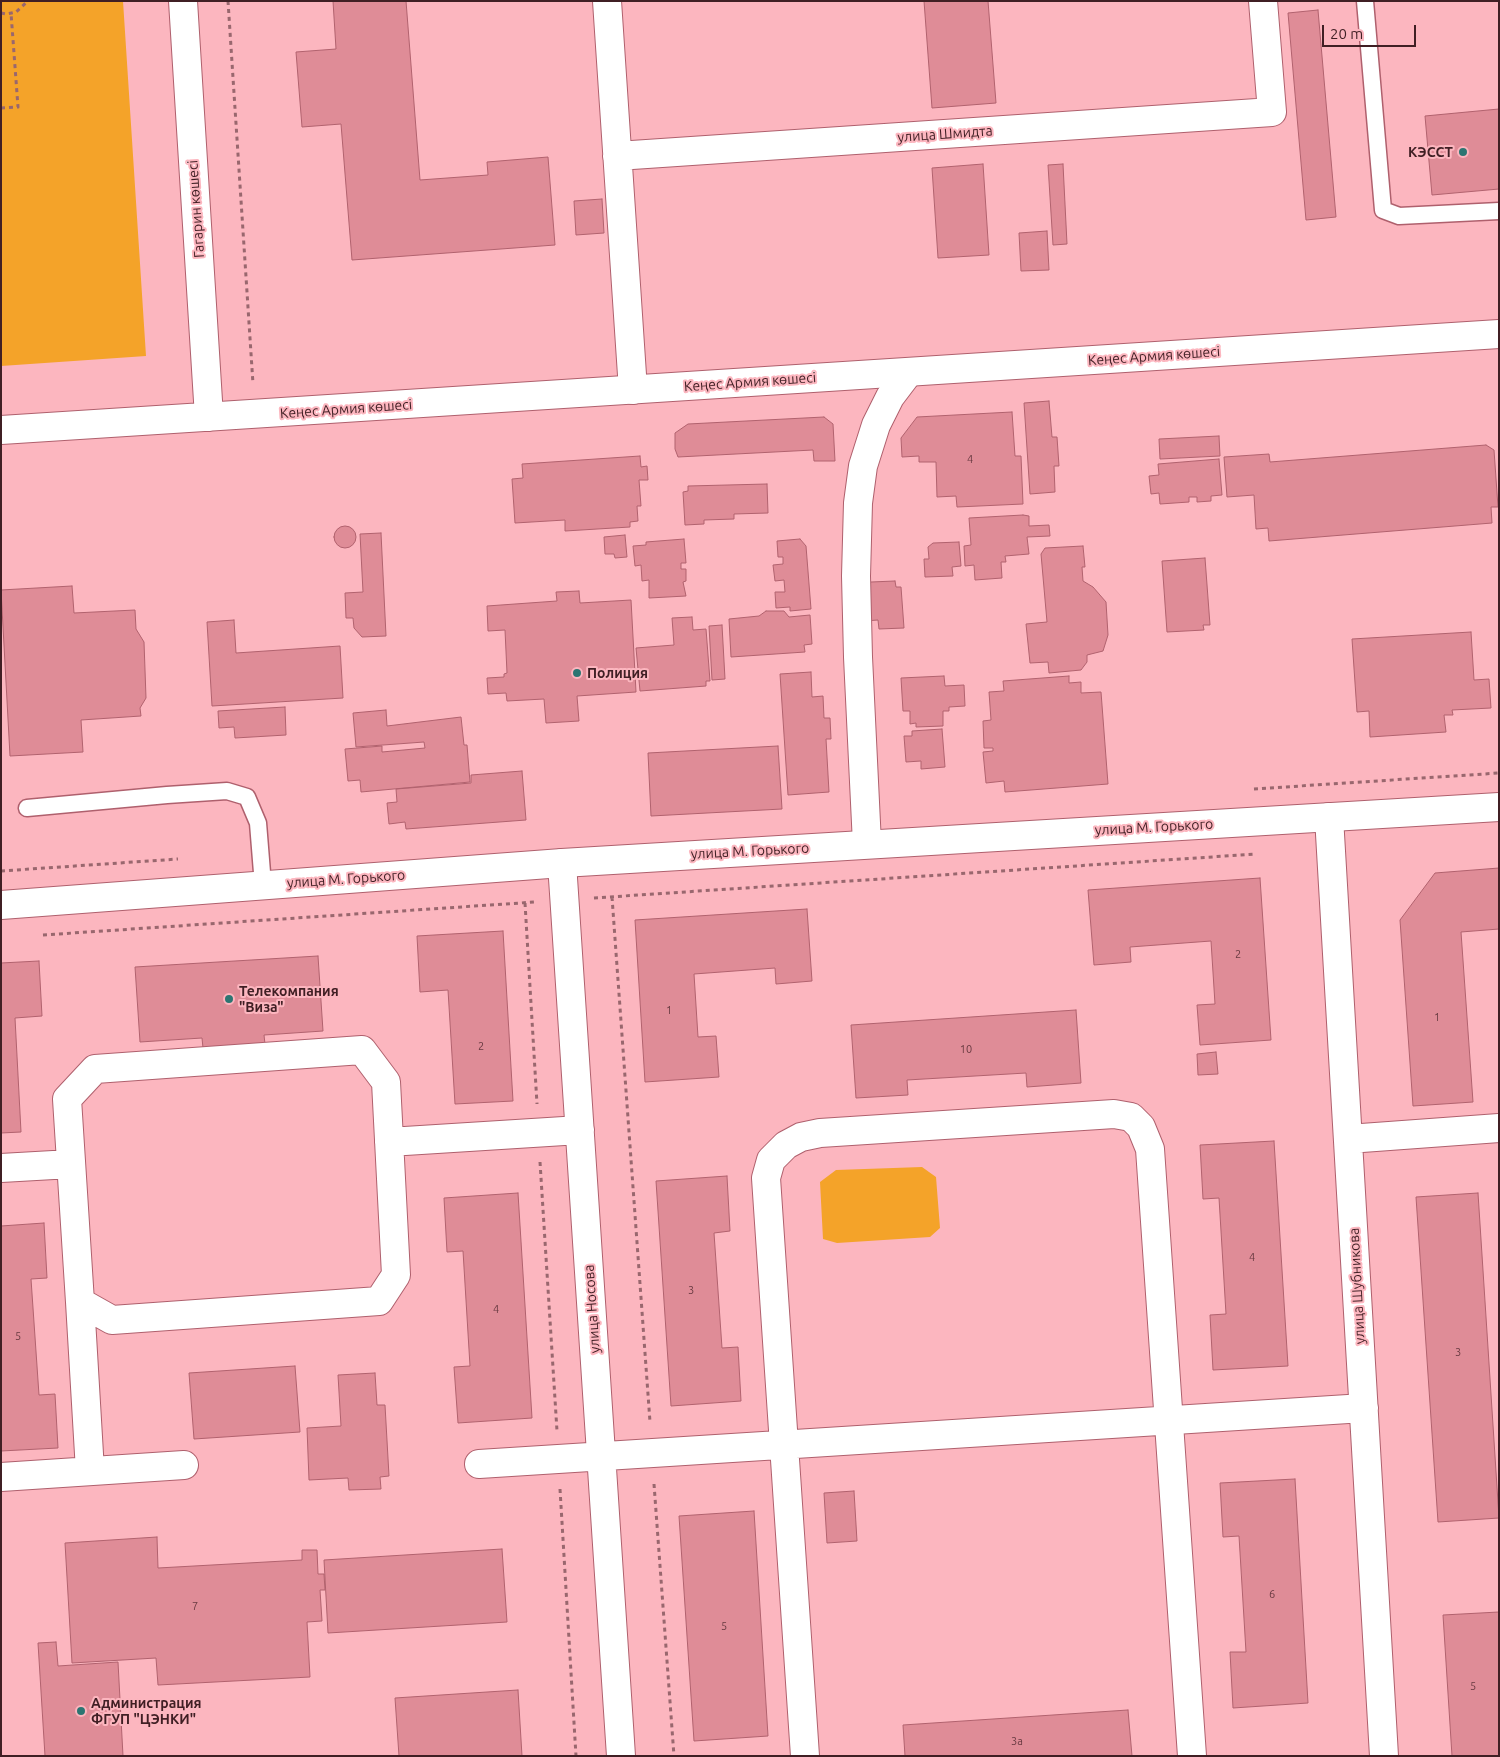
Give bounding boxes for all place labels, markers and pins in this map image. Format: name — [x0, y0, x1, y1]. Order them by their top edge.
place label: КЭССТ — [1408, 144, 1453, 160]
marker: КЭССТ — [1457, 146, 1469, 158]
place label: Полиция — [587, 665, 648, 681]
marker: Полиция — [571, 667, 583, 679]
place label: Телекомпания "Виза" — [239, 983, 339, 1016]
marker: Телекомпания "Виза" — [223, 993, 235, 1005]
place label: Администрация ФГУП "ЦЭНКИ" — [91, 1695, 201, 1728]
marker: Администрация ФГУП "ЦЭНКИ" — [75, 1705, 87, 1717]

